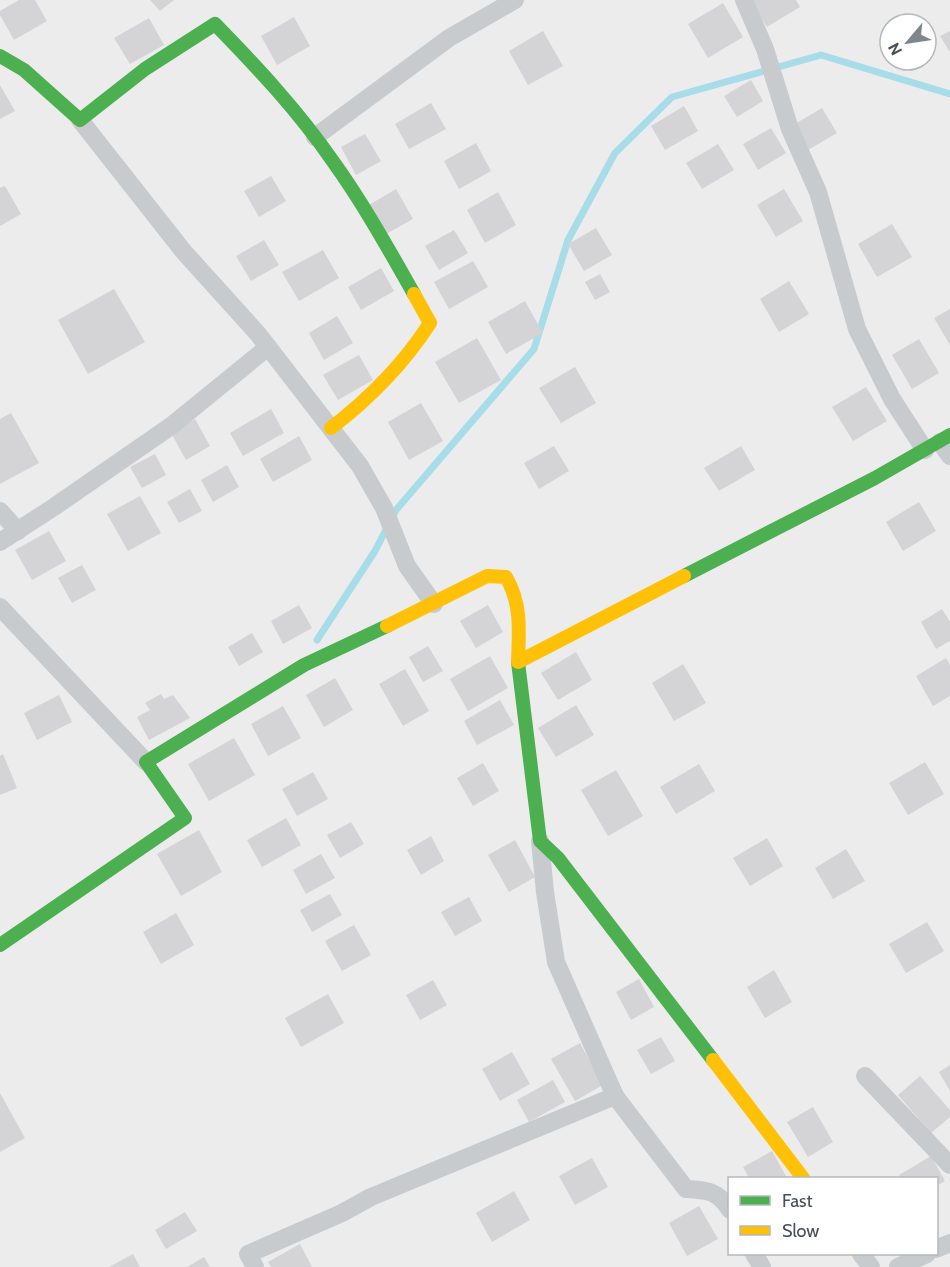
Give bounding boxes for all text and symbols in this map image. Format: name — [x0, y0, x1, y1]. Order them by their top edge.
north arrow — [878, 12, 938, 72]
text: N — [884, 39, 906, 59]
legend — [728, 1177, 938, 1255]
text: Fast — [782, 1190, 813, 1212]
text: Slow — [782, 1220, 819, 1242]

